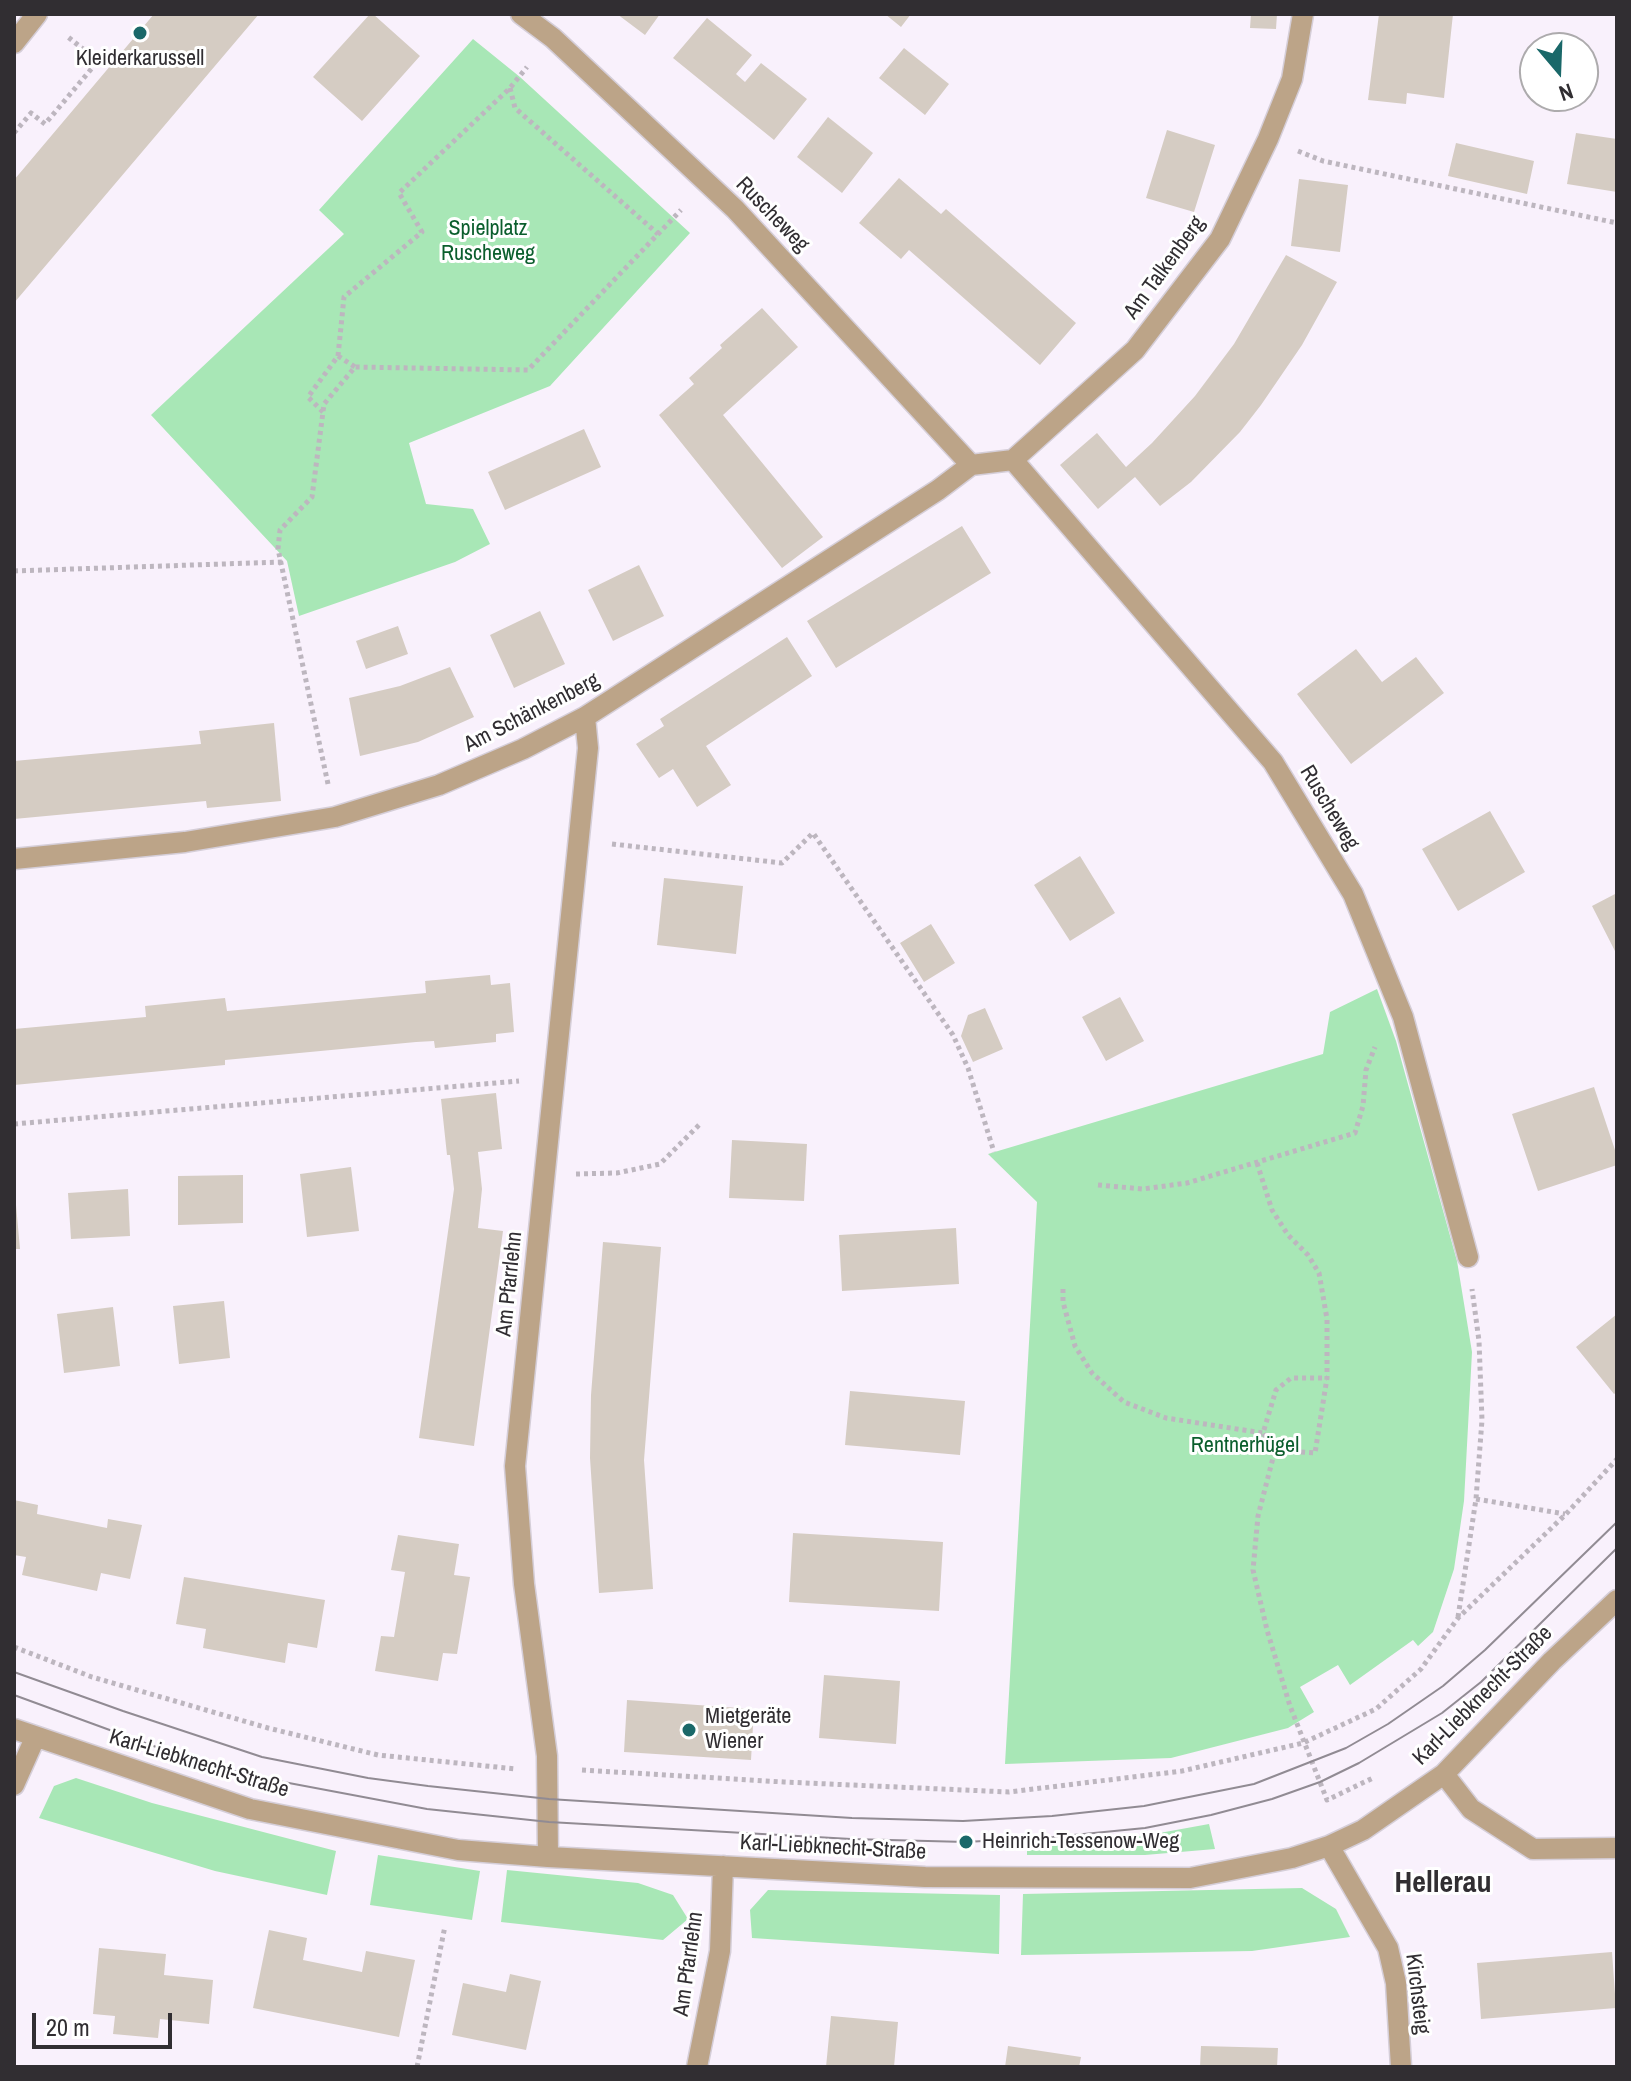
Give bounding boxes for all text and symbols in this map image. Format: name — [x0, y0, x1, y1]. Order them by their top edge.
marker: Kleiderkarussell — [131, 24, 149, 42]
north arrow — [1519, 32, 1599, 112]
place label: Kleiderkarussell — [76, 46, 204, 72]
text: N — [1555, 76, 1577, 109]
street label: Ruscheweg — [730, 172, 814, 258]
street label: Am Talkenberg — [1119, 211, 1211, 325]
park label: Spielplatz Ruscheweg — [441, 216, 535, 268]
street label: Am Schänkenberg — [460, 668, 604, 758]
street label: Ruscheweg — [1293, 761, 1365, 855]
street label: Am Pfarrlehn — [491, 1230, 529, 1338]
park label: Rentnerhügel — [1191, 1433, 1299, 1459]
street label: Karl-Liebknecht-Straße — [1408, 1621, 1558, 1771]
place label: Mietgeräte Wiener — [705, 1704, 791, 1756]
marker: Mietgeräte Wiener — [680, 1721, 698, 1739]
street label: Karl-Liebknecht-Straße — [106, 1724, 292, 1804]
place label: Heinrich-Tessenow-Weg — [982, 1829, 1179, 1855]
street label: Karl-Liebknecht-Straße — [739, 1830, 927, 1866]
marker: Heinrich-Tessenow-Weg — [957, 1833, 975, 1851]
district label: Hellerau — [1394, 1866, 1492, 1902]
street label: Am Pfarrlehn — [669, 1910, 709, 2018]
street label: Kirchsteig — [1399, 1952, 1435, 2036]
scale bar — [36, 1997, 176, 2047]
text: 20 m — [46, 2011, 90, 2043]

